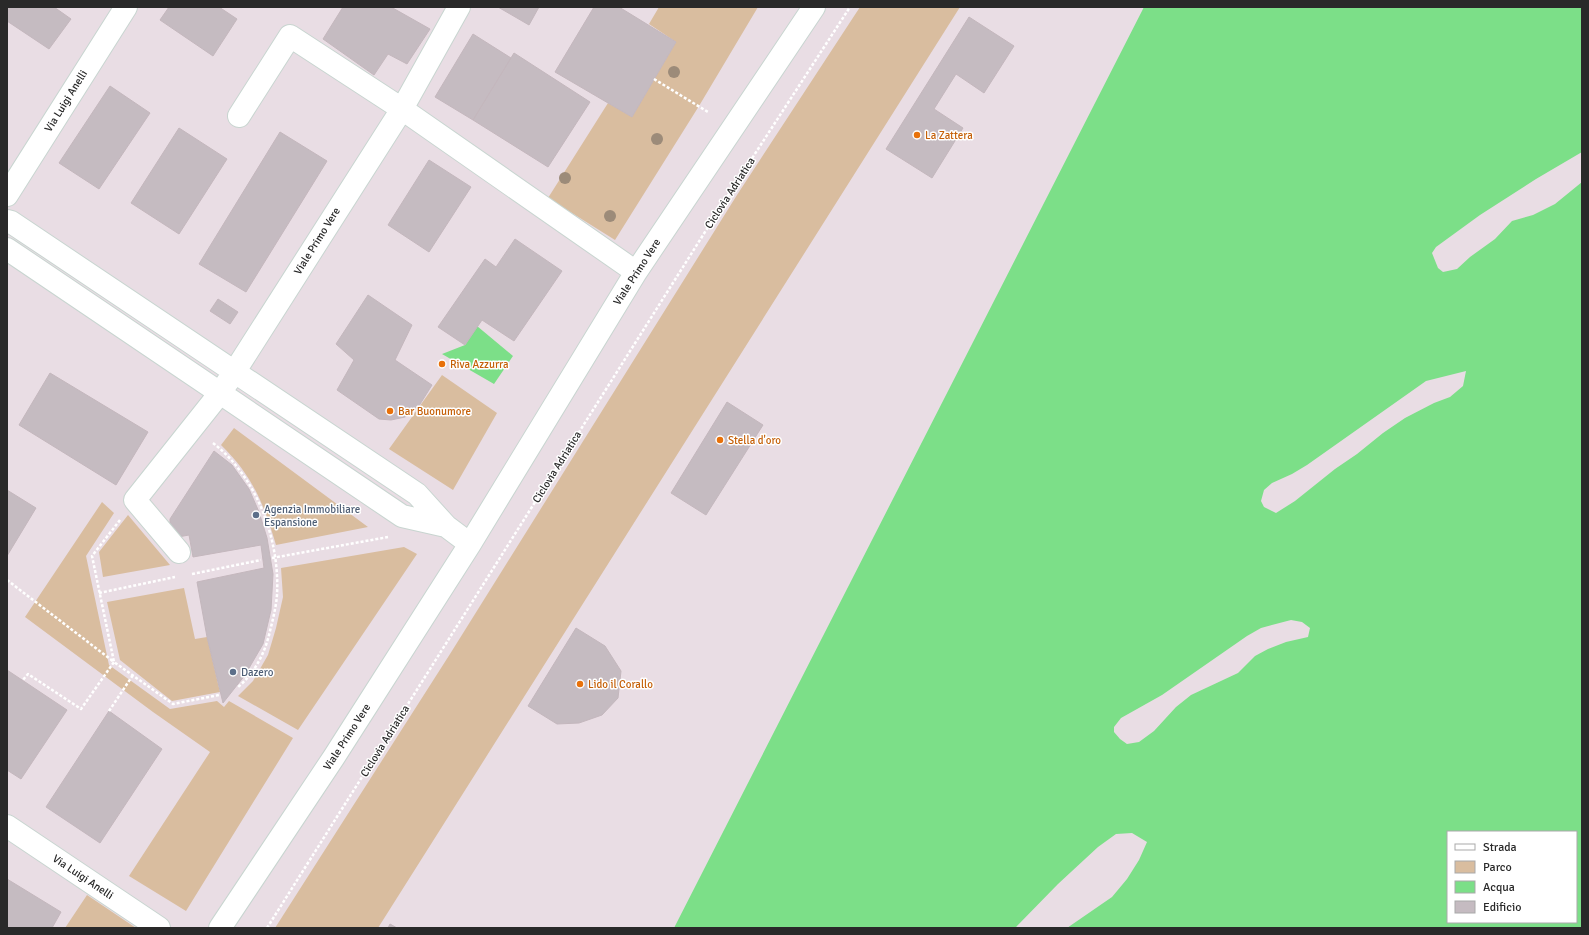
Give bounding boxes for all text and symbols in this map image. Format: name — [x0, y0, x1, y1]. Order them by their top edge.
street label: Via Luigi Anelli — [42, 68, 90, 134]
place label: La Zattera — [925, 129, 973, 142]
marker: La Zattera — [912, 130, 922, 140]
street label: Ciclovia Adriatica — [702, 155, 758, 231]
street label: Viale Primo Vere — [291, 205, 343, 277]
street label: Viale Primo Vere — [611, 236, 663, 308]
place label: Riva Azzurra — [450, 358, 509, 371]
marker: Riva Azzurra — [437, 359, 447, 369]
place label: Bar Buonumore — [398, 405, 471, 418]
marker: Bar Buonumore — [385, 406, 395, 416]
street label: Ciclovia Adriatica — [530, 428, 585, 505]
place label: Stella d'oro — [728, 434, 781, 447]
marker: Stella d'oro — [715, 435, 725, 445]
place label: Agenzia Immobiliare Espansione — [264, 503, 360, 529]
marker: Agenzia Immobiliare Espansione — [251, 510, 261, 520]
place label: Dazero — [241, 666, 274, 679]
marker: Dazero — [228, 667, 238, 677]
place label: Lido il Corallo — [588, 678, 653, 691]
marker: Lido il Corallo — [575, 679, 585, 689]
street label: Viale Primo Vere — [321, 701, 373, 773]
street label: Ciclovia Adriatica — [358, 702, 413, 779]
legend — [1447, 831, 1577, 923]
text: Strada — [1483, 840, 1517, 855]
street label: Via Luigi Anelli — [50, 852, 116, 902]
text: Parco — [1483, 860, 1512, 875]
text: Acqua — [1483, 880, 1515, 895]
text: Edificio — [1483, 900, 1521, 915]

